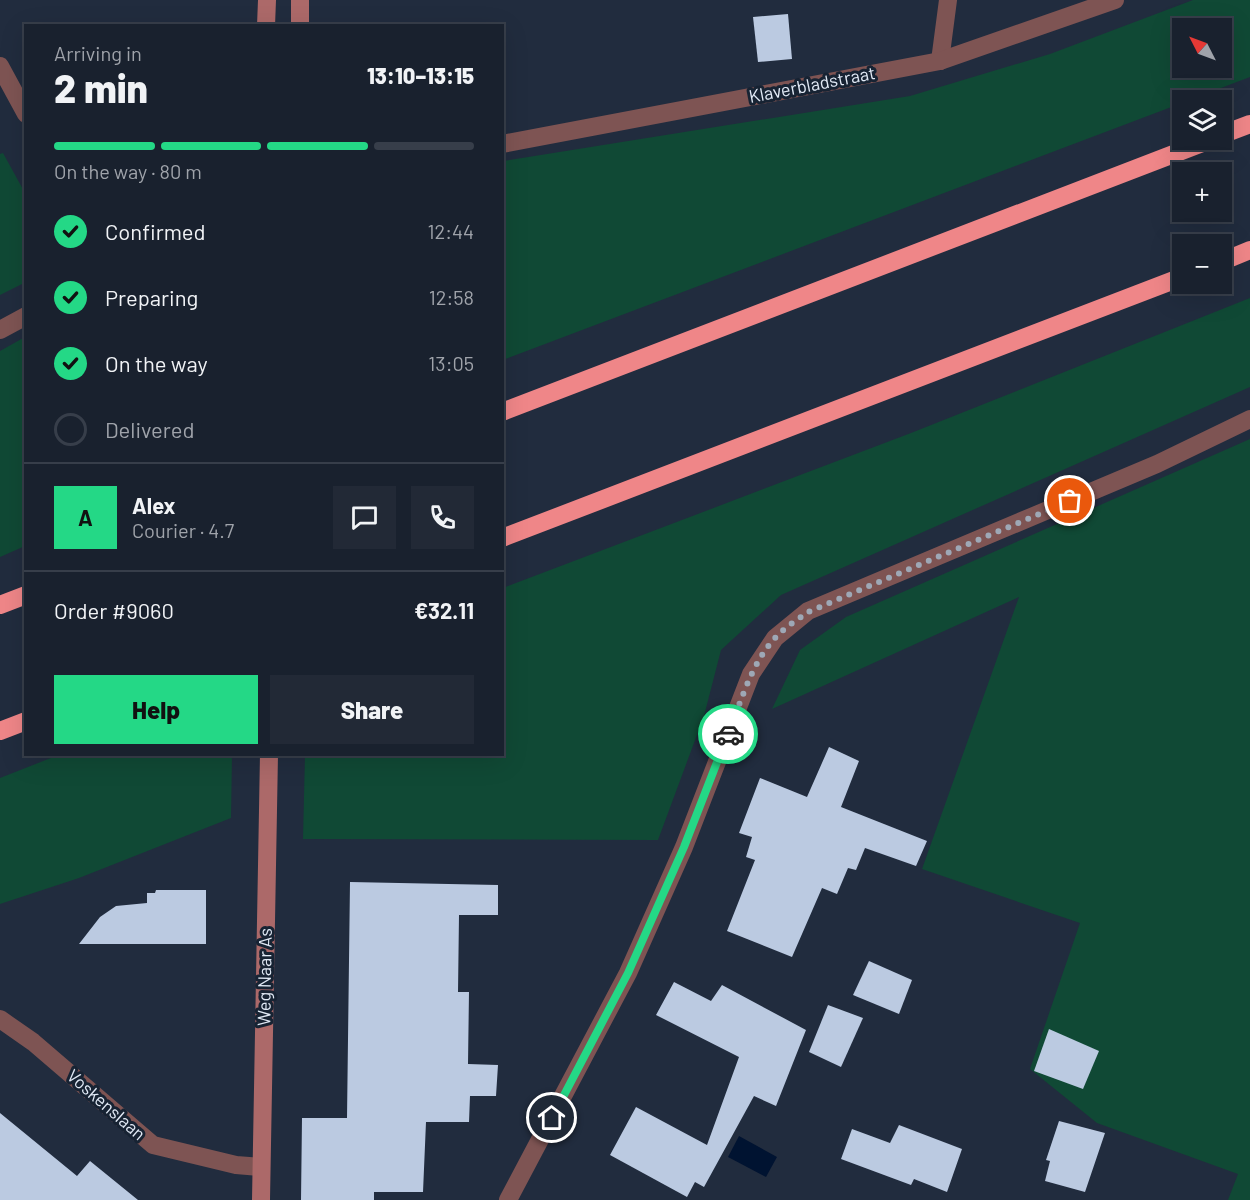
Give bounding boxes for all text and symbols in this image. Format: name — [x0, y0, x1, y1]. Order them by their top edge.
north arrow — [1172, 18, 1232, 78]
map controls — [1172, 18, 1232, 294]
text: Arriving in — [54, 41, 142, 65]
street label: Klaverbladstraat — [747, 61, 877, 107]
text: 13:10–13:15 — [367, 62, 474, 88]
text: 2 min — [54, 64, 148, 111]
button: layers — [1172, 90, 1232, 150]
text: On the way · 80 m — [54, 159, 202, 183]
button: + — [1172, 162, 1232, 222]
icon: check — [54, 215, 87, 248]
text: Confirmed — [105, 218, 205, 244]
text: 12:44 — [427, 219, 474, 243]
button: − — [1172, 234, 1232, 294]
icon: check — [54, 281, 87, 314]
text: Preparing — [105, 284, 198, 310]
text: 12:58 — [429, 285, 474, 309]
icon: check — [54, 347, 87, 380]
text: On the way — [105, 350, 208, 376]
text: 13:05 — [428, 351, 474, 375]
text: Delivered — [105, 416, 194, 442]
pin — [1044, 475, 1095, 526]
icon: bag — [1053, 484, 1086, 517]
button: chat — [333, 486, 396, 549]
button: phone — [411, 486, 474, 549]
text: Alex — [132, 492, 175, 518]
text: A — [78, 504, 93, 530]
text: Courier · 4.7 — [132, 518, 234, 542]
text: Order #9060 — [54, 597, 174, 623]
text: €32.11 — [414, 597, 474, 623]
button: Help — [54, 675, 258, 744]
button: Share — [270, 675, 474, 744]
courier — [698, 704, 758, 764]
icon: car — [712, 718, 745, 751]
street label: Weg Naar As — [252, 928, 276, 1026]
street label: Voskenslaan — [63, 1064, 150, 1144]
pin — [526, 1092, 577, 1143]
icon: home — [535, 1101, 568, 1134]

